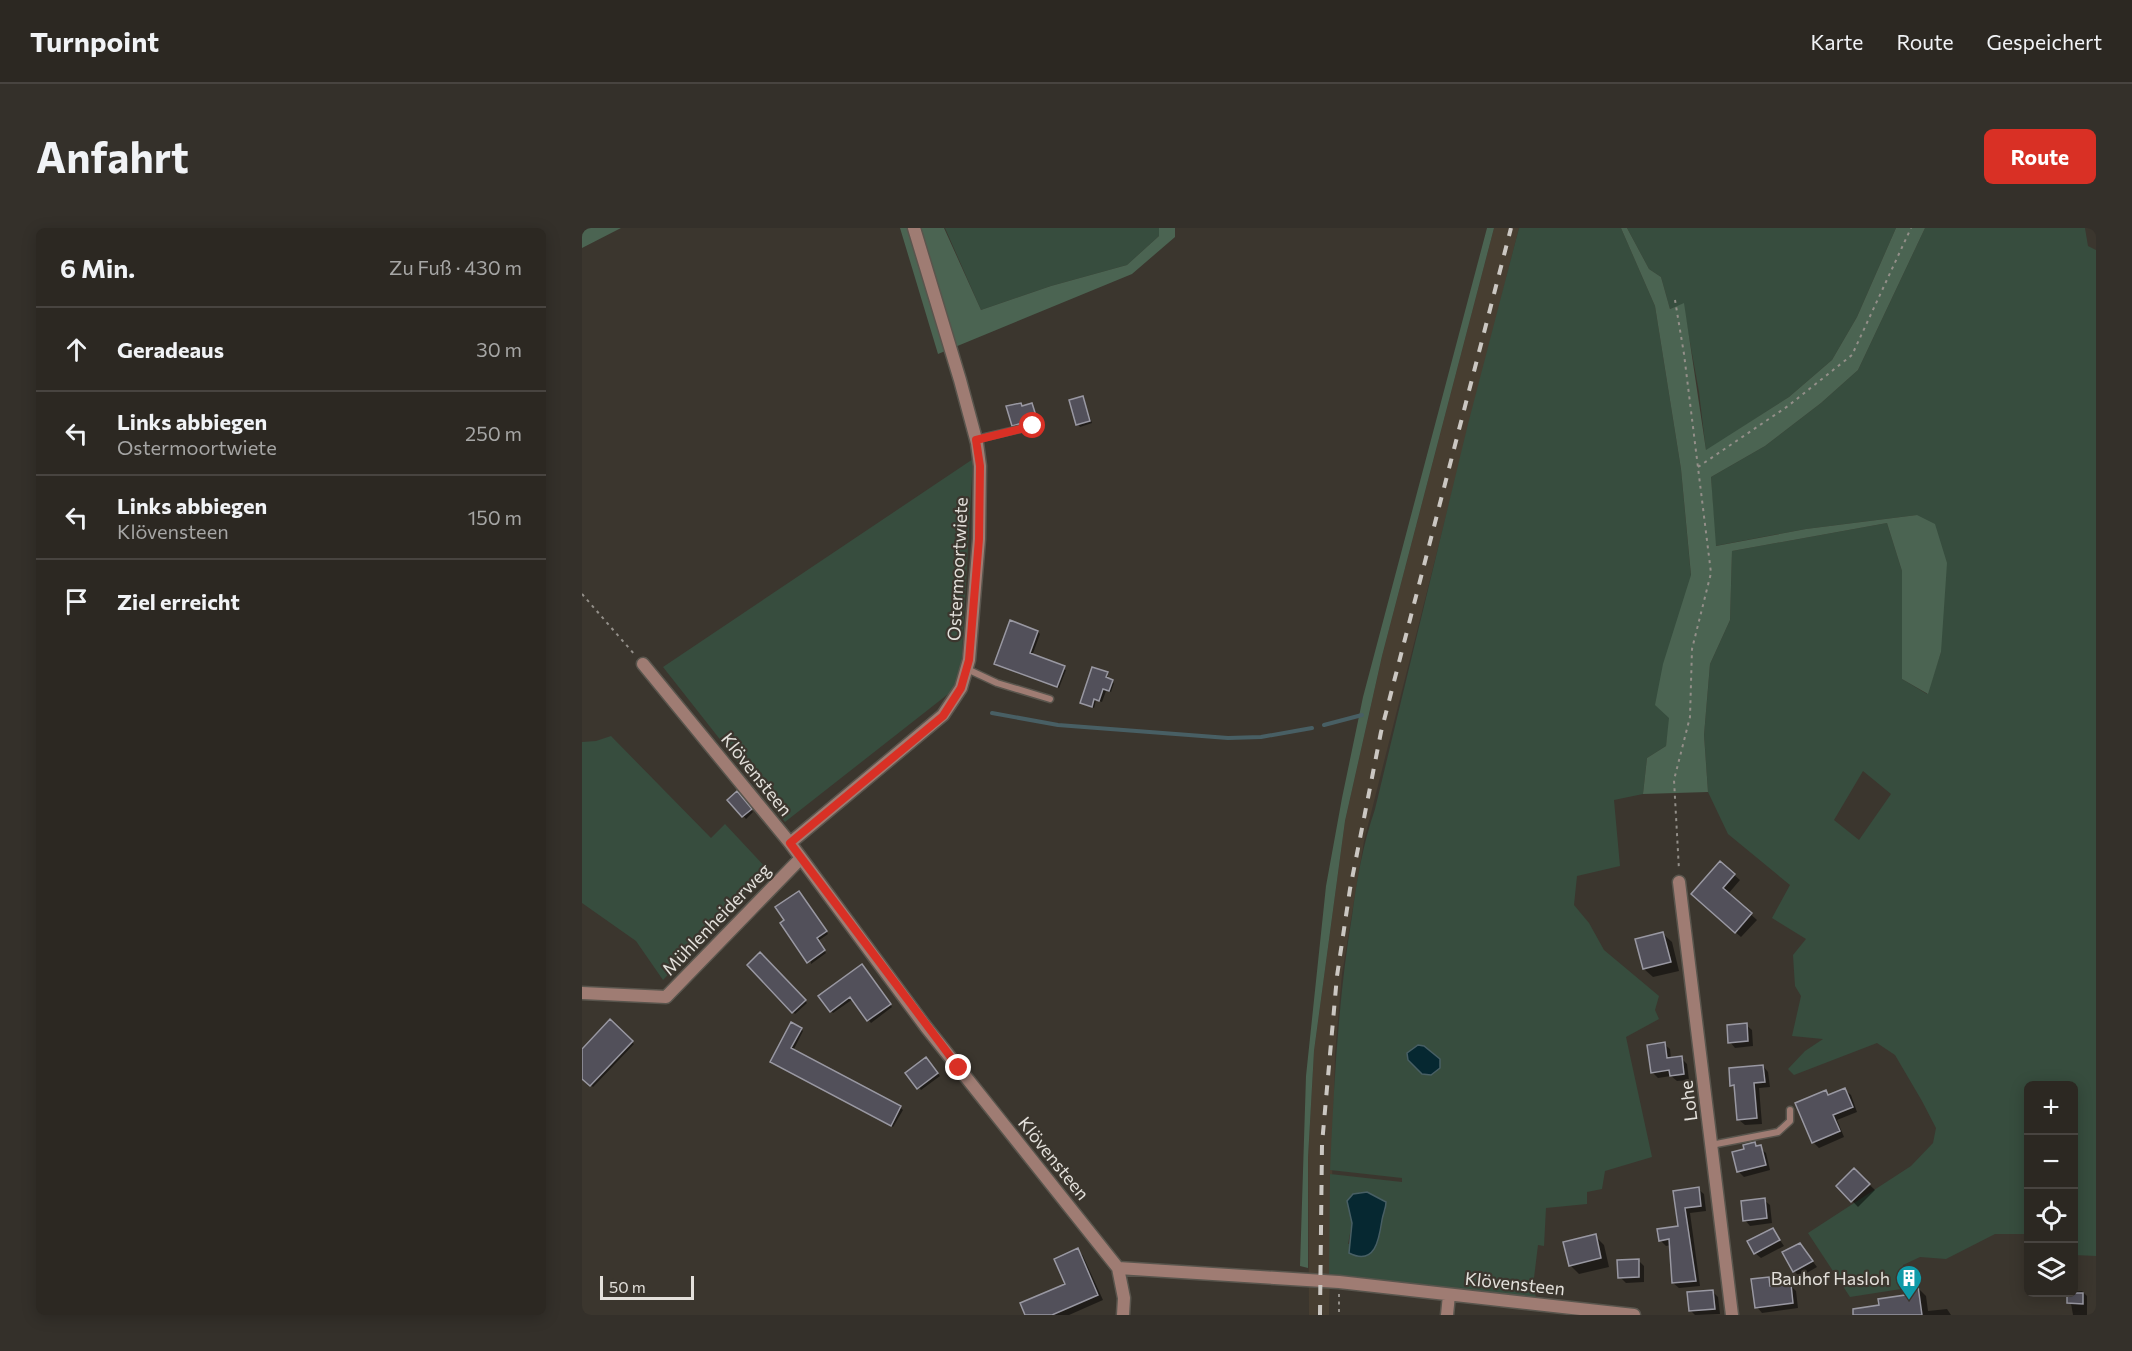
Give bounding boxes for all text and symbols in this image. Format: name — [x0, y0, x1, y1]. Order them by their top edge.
text: Turnpoint — [30, 24, 159, 58]
text: Karte — [1810, 29, 1863, 54]
text: Route — [1896, 29, 1954, 54]
text: Gespeichert — [1987, 29, 2102, 54]
button: Route — [1984, 129, 2096, 184]
text: Anfahrt — [36, 130, 189, 182]
text: 6 Min. — [60, 252, 135, 283]
text: Zu Fuß · 430 m — [389, 255, 522, 279]
icon: ahead — [60, 333, 93, 366]
text: Geradeaus — [117, 336, 224, 363]
text: 30 m — [476, 337, 522, 361]
text: Links abbiegen — [117, 408, 267, 435]
route start — [1019, 412, 1045, 438]
icon: left — [60, 417, 93, 450]
text: 250 m — [465, 421, 522, 445]
text: Ostermoortwiete — [117, 435, 277, 459]
text: Links abbiegen — [117, 492, 267, 519]
street label: Ostermoortwiete — [942, 497, 972, 641]
icon: left — [60, 501, 93, 534]
text: 150 m — [468, 505, 522, 529]
text: Klövensteen — [117, 519, 229, 543]
icon: arrive — [60, 585, 93, 618]
text: Ziel erreicht — [117, 588, 240, 615]
street label: Klövensteen — [717, 728, 797, 820]
street label: Mühlenheiderweg — [657, 858, 775, 979]
route end — [945, 1054, 971, 1080]
street label: Lohe — [1675, 1079, 1701, 1123]
map controls — [2024, 1081, 2078, 1297]
button: + — [2024, 1081, 2078, 1135]
street label: Klövensteen — [1014, 1112, 1094, 1204]
button: − — [2024, 1135, 2078, 1189]
button: locate — [2024, 1189, 2078, 1243]
button: layers — [2024, 1243, 2078, 1297]
building icon: Bauhof Hasloh — [1894, 1263, 1924, 1301]
street label: Klövensteen — [1464, 1267, 1566, 1299]
place label: Bauhof Hasloh — [1771, 1267, 1890, 1289]
scale bar — [600, 1273, 694, 1300]
text: 50 m — [609, 1277, 646, 1296]

